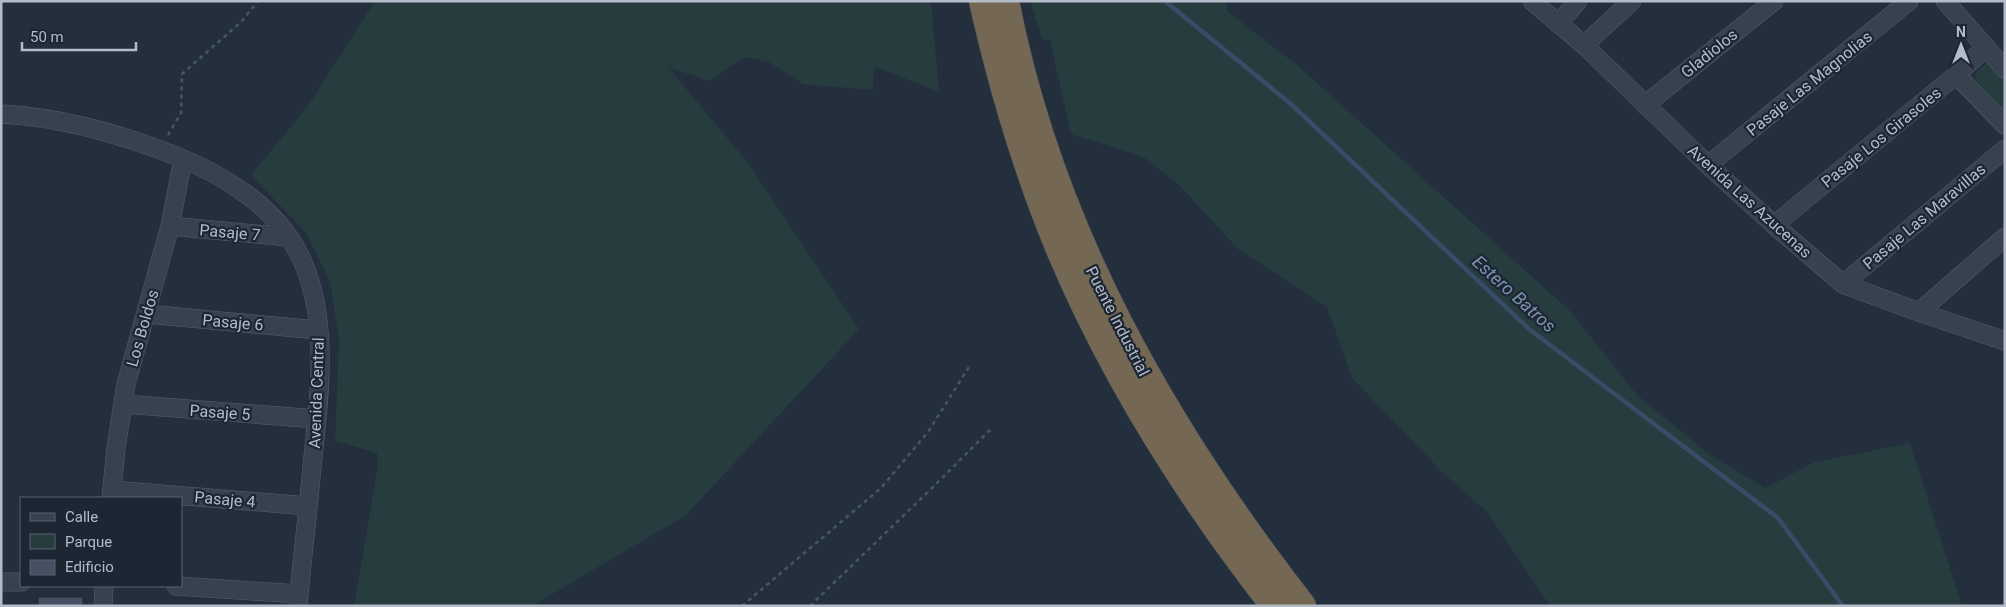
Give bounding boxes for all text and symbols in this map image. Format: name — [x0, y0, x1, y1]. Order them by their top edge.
scale bar — [22, 20, 136, 52]
north arrow — [1936, 20, 1986, 70]
text: N — [1956, 24, 1966, 40]
street label: Gladiolos — [1677, 25, 1741, 82]
street label: Pasaje Las Magnolias — [1743, 27, 1876, 140]
text: 50 m — [30, 28, 64, 46]
street label: Pasaje Los Girasoles — [1818, 83, 1945, 192]
street label: Avenida Las Azucenas — [1684, 141, 1816, 262]
street label: Pasaje Las Maravillas — [1859, 160, 1990, 273]
street label: Pasaje 7 — [199, 220, 261, 245]
water label: Estero Batros — [1468, 251, 1560, 337]
street label: Puente Industrial — [1082, 263, 1153, 379]
street label: Los Boldos — [122, 287, 163, 369]
street label: Pasaje 6 — [202, 310, 264, 335]
street label: Avenida Central — [305, 337, 328, 449]
street label: Pasaje 5 — [189, 401, 251, 424]
street label: Pasaje 4 — [194, 487, 256, 512]
legend — [20, 497, 182, 587]
text: Calle — [65, 508, 98, 526]
text: Parque — [65, 533, 112, 551]
text: Edificio — [65, 558, 114, 576]

